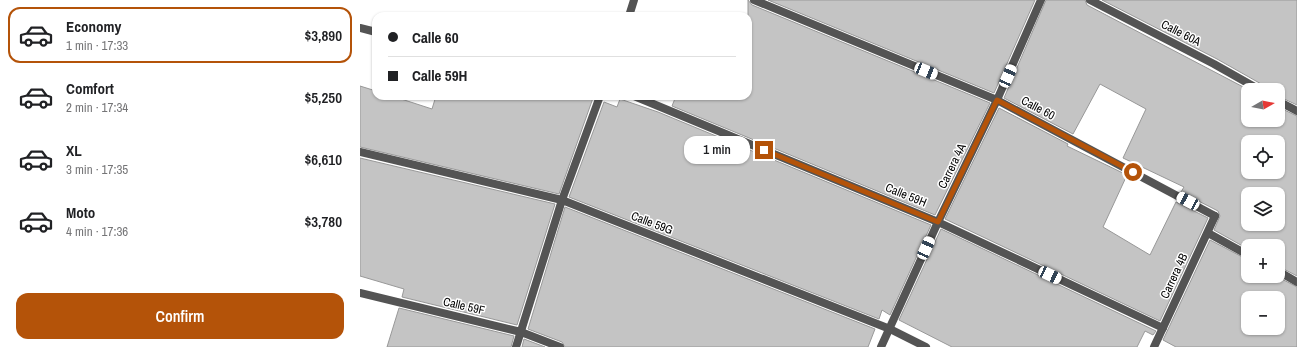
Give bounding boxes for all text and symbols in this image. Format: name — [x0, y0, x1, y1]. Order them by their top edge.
text: Economy — [66, 16, 121, 37]
street label: Calle 60A — [1158, 16, 1204, 50]
icon: car — [18, 17, 54, 53]
text: $3,890 — [304, 25, 342, 46]
text: Calle 60 — [412, 27, 459, 48]
text: 1 min · 17:33 — [66, 37, 128, 54]
car — [913, 61, 939, 81]
car — [998, 63, 1018, 89]
text: Calle 59H — [412, 65, 467, 86]
text: Comfort — [66, 78, 114, 99]
icon: car — [18, 79, 54, 115]
north arrow — [1241, 83, 1285, 127]
map controls — [1241, 83, 1285, 335]
text: $5,250 — [304, 87, 342, 108]
street label: Calle 60 — [1018, 92, 1058, 124]
text: 2 min · 17:34 — [66, 99, 128, 116]
button: locate — [1241, 135, 1285, 179]
callout: 1 min — [684, 136, 750, 164]
text: XL — [66, 140, 82, 161]
street label: Carrera 4A — [934, 140, 970, 191]
icon: car — [18, 141, 54, 177]
text: 1 min — [703, 141, 731, 158]
route end — [755, 141, 773, 159]
text: $6,610 — [304, 149, 342, 170]
text: 3 min · 17:35 — [66, 161, 128, 178]
route start — [1124, 163, 1142, 181]
street label: Calle 59H — [883, 179, 929, 211]
button: layers — [1241, 187, 1285, 231]
car — [1175, 190, 1201, 212]
text: Moto — [66, 202, 95, 223]
icon: car — [18, 203, 54, 239]
street label: Calle 59G — [629, 208, 675, 238]
text: $3,780 — [304, 211, 342, 232]
text: 4 min · 17:36 — [66, 223, 128, 240]
car — [916, 235, 936, 261]
button: + — [1241, 239, 1285, 283]
street label: Carrera 4B — [1157, 250, 1192, 301]
car — [1037, 264, 1063, 286]
button: − — [1241, 291, 1285, 335]
button: Confirm — [16, 293, 344, 339]
street label: Calle 59F — [442, 293, 486, 319]

